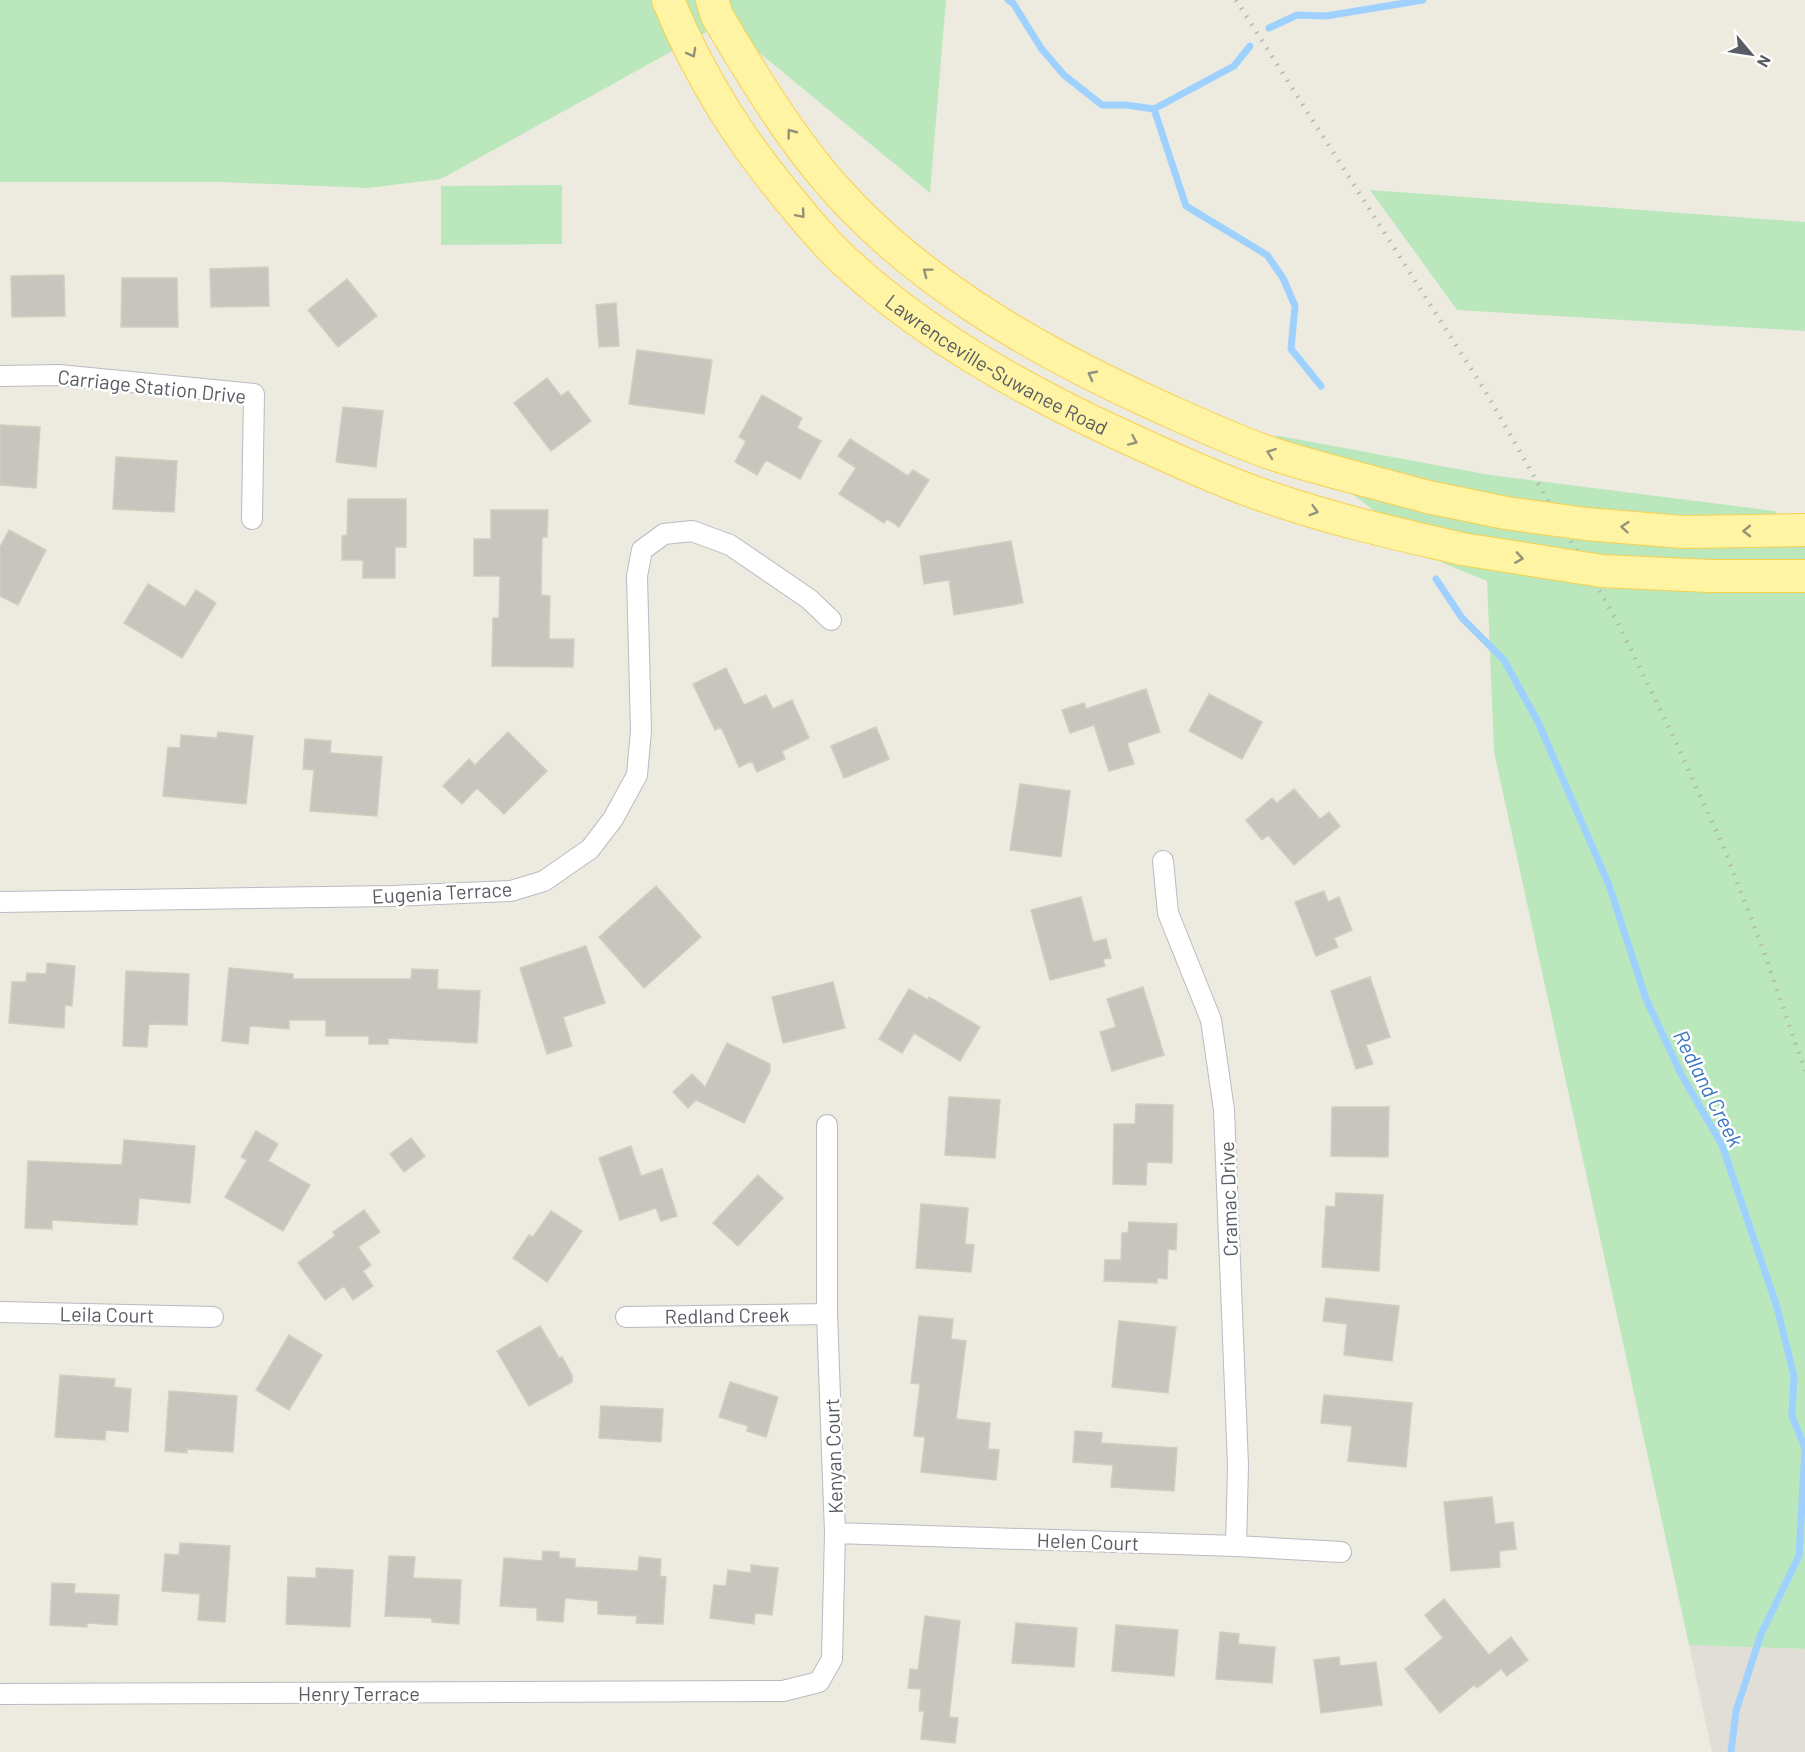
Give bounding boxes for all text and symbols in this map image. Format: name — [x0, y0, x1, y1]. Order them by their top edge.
north arrow — [1721, 24, 1781, 84]
one-way arrow — [684, 47, 696, 58]
text: N — [1754, 52, 1775, 71]
one-way arrow — [788, 129, 799, 140]
one-way arrow — [794, 207, 805, 218]
one-way arrow — [922, 269, 933, 280]
street label: Lawrenceville-Suwanee Road — [881, 289, 1112, 439]
street label: Carriage Station Drive — [57, 364, 247, 408]
one-way arrow — [1088, 371, 1099, 382]
one-way arrow — [1126, 433, 1137, 445]
one-way arrow — [1266, 447, 1277, 460]
one-way arrow — [1308, 504, 1319, 516]
one-way arrow — [1621, 521, 1630, 534]
one-way arrow — [1742, 524, 1751, 537]
one-way arrow — [1515, 551, 1524, 563]
street label: Eugenia Terrace — [371, 876, 513, 908]
water label: Redland Creek — [1669, 1025, 1750, 1151]
street label: Cramac Drive — [1214, 1141, 1242, 1257]
street label: Leila Court — [60, 1301, 154, 1327]
street label: Redland Creek — [664, 1302, 790, 1328]
street label: Kenyan Court — [819, 1398, 847, 1514]
street label: Helen Court — [1036, 1527, 1140, 1555]
street label: Henry Terrace — [298, 1681, 420, 1705]

